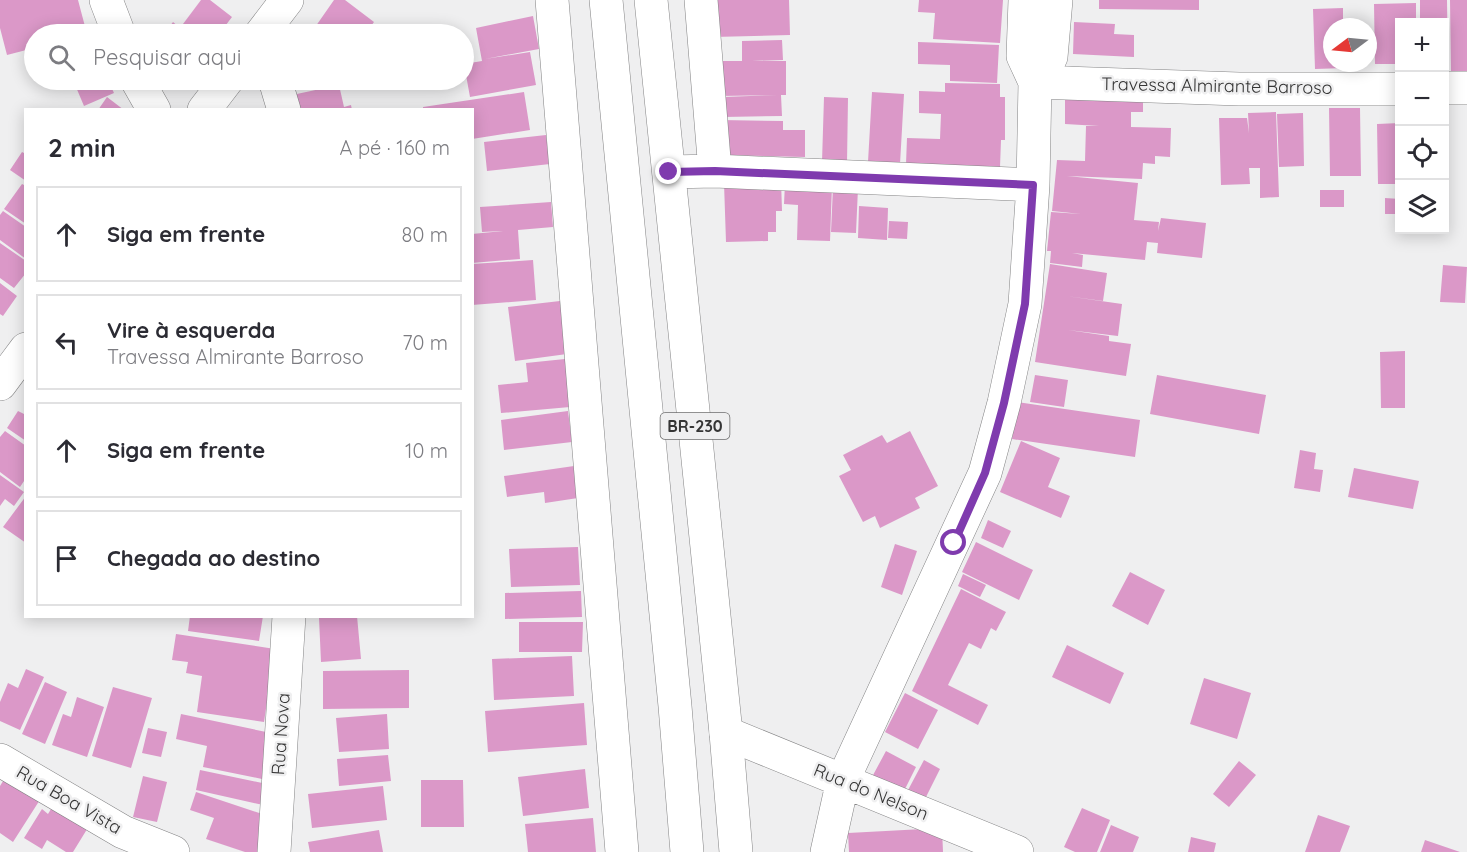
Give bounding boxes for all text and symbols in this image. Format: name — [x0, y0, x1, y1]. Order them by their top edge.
north arrow — [1323, 18, 1377, 72]
map controls — [1395, 18, 1449, 234]
button: + — [1395, 18, 1449, 72]
search box — [24, 24, 474, 90]
icon: search — [45, 41, 78, 74]
text: Pesquisar aqui — [93, 43, 241, 71]
street label: Travessa Almirante Barroso — [1101, 72, 1333, 99]
button: − — [1395, 72, 1449, 126]
button: locate — [1395, 126, 1449, 180]
text: 2 min — [48, 131, 116, 164]
text: A pé · 160 m — [340, 135, 450, 160]
route end — [655, 158, 681, 184]
button: layers — [1395, 180, 1449, 234]
icon: ahead — [50, 218, 83, 251]
text: Siga em frente — [107, 220, 265, 248]
text: 80 m — [402, 222, 448, 247]
text: Vire à esquerda — [107, 316, 275, 344]
icon: left — [50, 326, 83, 359]
text: 70 m — [402, 330, 448, 355]
text: Travessa Almirante Barroso — [107, 344, 364, 369]
road number: BR-230 — [660, 413, 730, 439]
icon: ahead — [50, 434, 83, 467]
text: Siga em frente — [107, 436, 265, 464]
text: 10 m — [405, 438, 448, 463]
route start — [940, 529, 966, 555]
icon: arrive — [50, 542, 83, 575]
text: Chegada ao destino — [107, 544, 320, 572]
street label: Rua Nova — [266, 692, 295, 776]
street label: Rua do Nelson — [810, 758, 932, 825]
street label: Rua Boa Vista — [13, 760, 126, 839]

